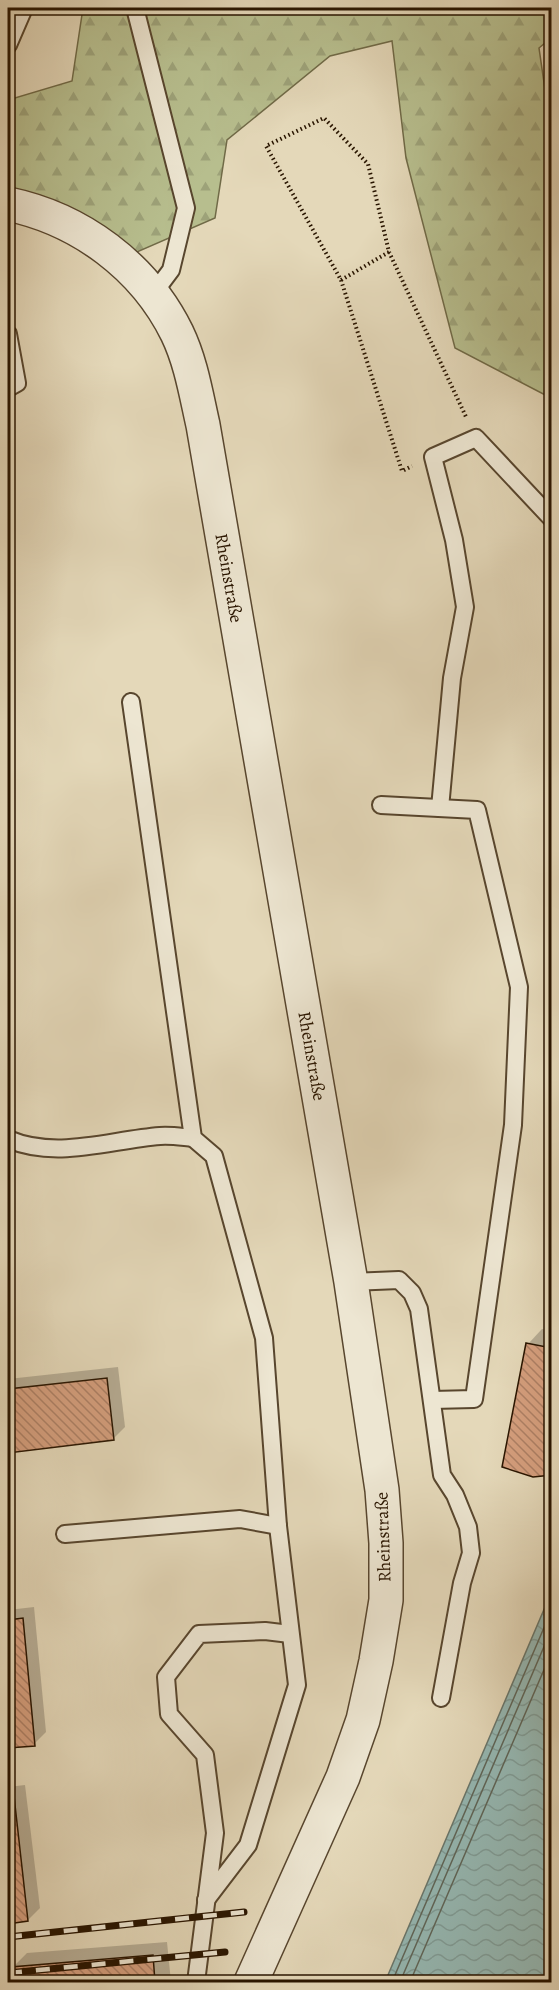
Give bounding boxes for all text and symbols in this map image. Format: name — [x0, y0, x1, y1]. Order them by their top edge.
street label: Rheinstraße — [209, 531, 249, 625]
street label: Rheinstraße — [292, 1009, 332, 1103]
street label: Rheinstraße — [369, 1491, 397, 1583]

